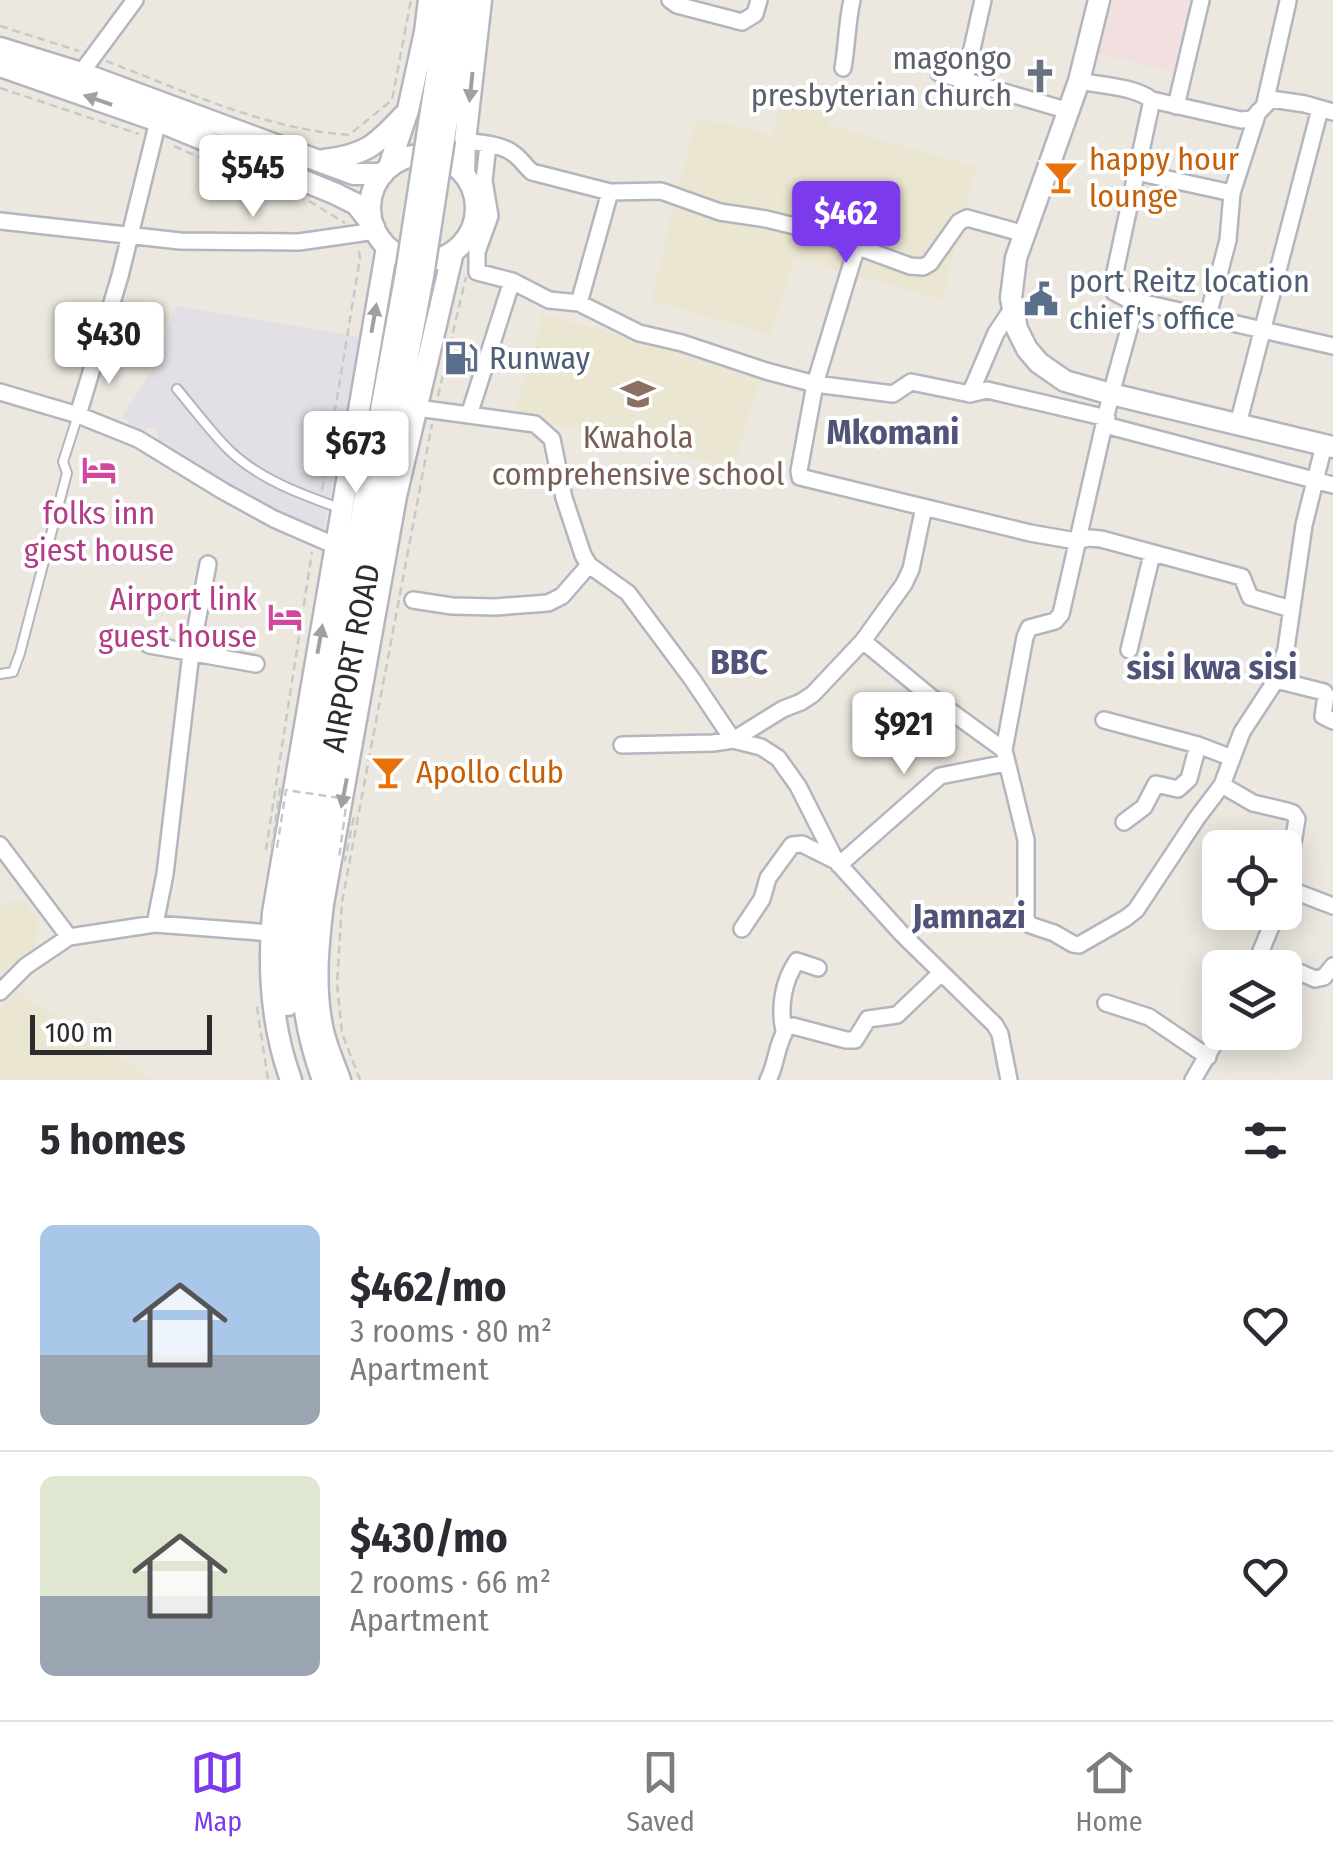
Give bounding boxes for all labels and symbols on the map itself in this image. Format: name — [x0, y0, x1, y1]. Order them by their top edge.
place label: magongo presbyterian church — [751, 39, 1012, 114]
church icon: magongo presbyterian church — [1021, 57, 1059, 95]
one-way arrow — [463, 71, 479, 103]
one-way arrow — [82, 91, 112, 106]
pin: $545 — [194, 135, 312, 220]
place label: happy hour lounge — [1089, 140, 1239, 215]
bar icon: happy hour lounge — [1042, 158, 1080, 196]
pin: $462 — [787, 181, 905, 266]
place label: port Reitz location chief's office — [1069, 262, 1310, 337]
public building icon: port Reitz location chief's office — [1022, 280, 1060, 318]
pin: $430 — [50, 302, 168, 387]
one-way arrow — [367, 302, 382, 334]
fuel station icon: Runway — [442, 339, 480, 377]
place label: Runway — [489, 339, 591, 377]
school or university icon: Kwahola comprehensive school — [619, 375, 657, 413]
pin: $673 — [297, 411, 415, 496]
district label: Mkomani — [827, 411, 959, 453]
place label: Kwahola comprehensive school — [492, 418, 784, 493]
hotel icon: folks inn giest house — [80, 451, 118, 489]
place label: folks inn giest house — [24, 494, 174, 569]
street label: AIRPORT ROAD — [314, 561, 388, 755]
place label: Airport link guest house — [98, 580, 257, 655]
hotel icon: Airport link guest house — [266, 598, 304, 636]
one-way arrow — [313, 623, 328, 654]
district label: BBC — [710, 641, 768, 683]
district label: sisi kwa sisi — [1127, 646, 1297, 688]
pin: $921 — [845, 692, 963, 777]
bar icon: Apollo club — [369, 753, 407, 791]
place label: Apollo club — [416, 753, 564, 791]
one-way arrow — [335, 778, 351, 809]
district label: Jamnazi — [911, 895, 1026, 937]
scale bar — [30, 1010, 212, 1054]

